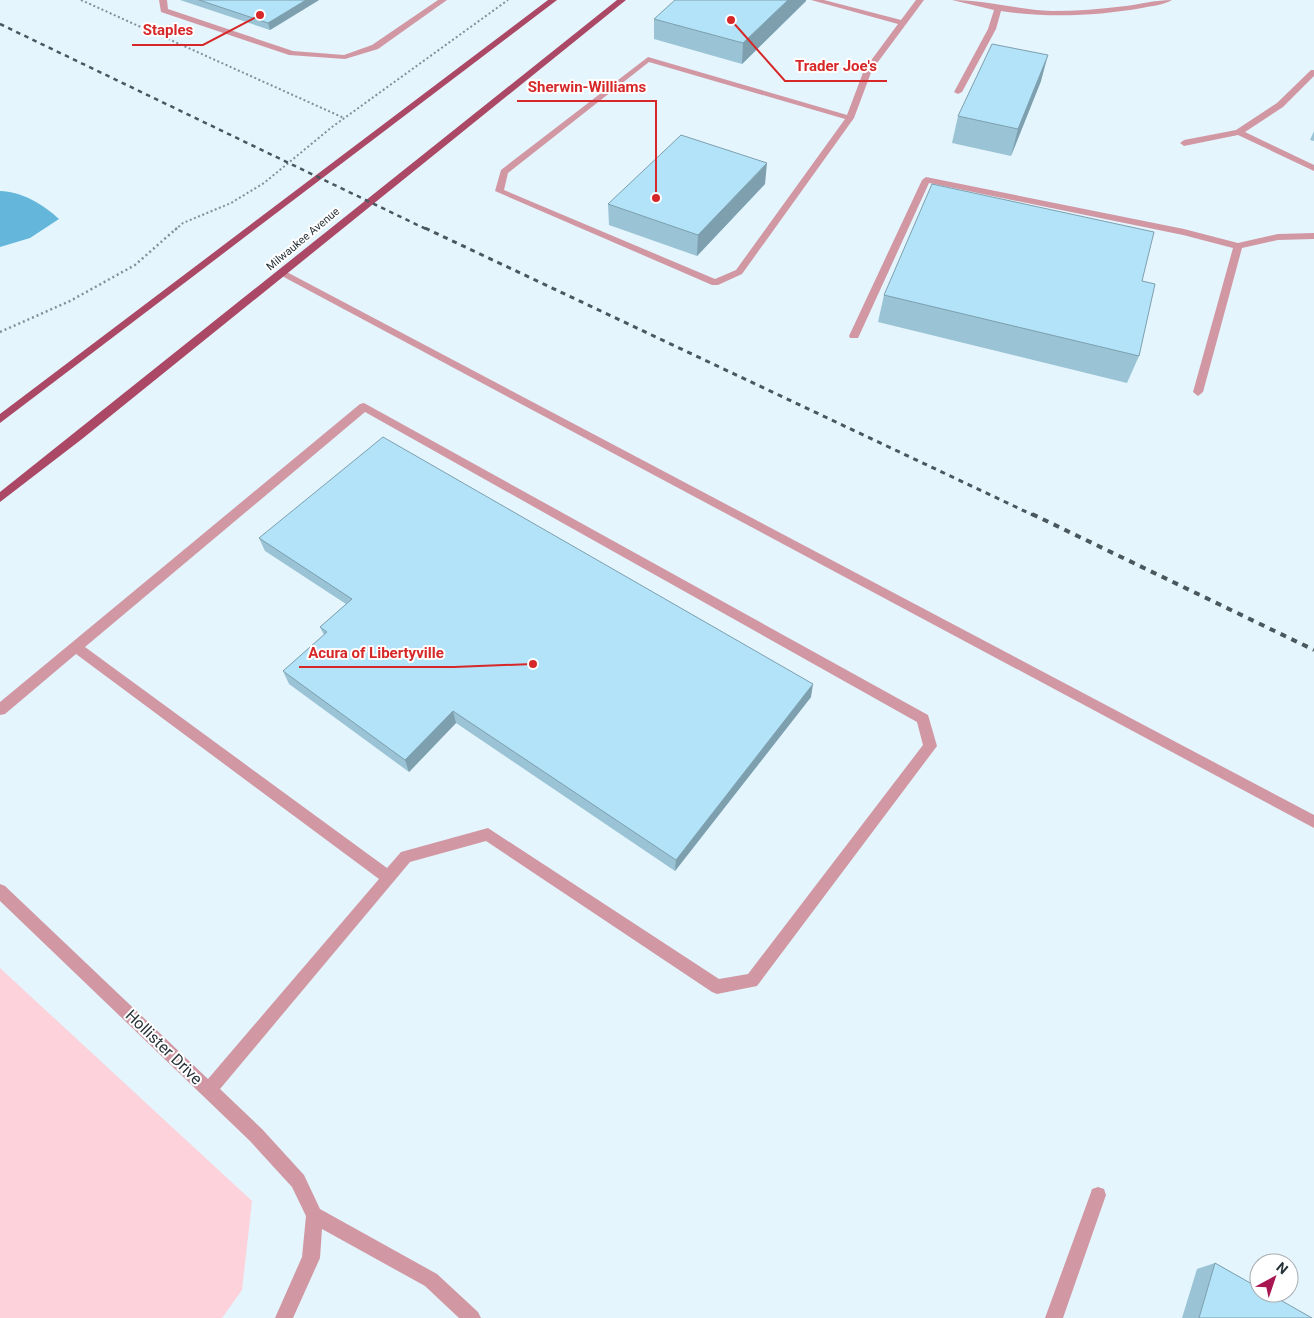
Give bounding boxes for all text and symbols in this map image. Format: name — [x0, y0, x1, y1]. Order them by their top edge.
callout: Staples — [132, 15, 203, 45]
text: Staples — [143, 21, 194, 39]
callout: Trader Joe's — [785, 51, 887, 81]
text: Trader Joe's — [795, 57, 877, 75]
callout: Sherwin-Williams — [517, 71, 656, 101]
text: Sherwin-Williams — [528, 78, 646, 96]
street label: Milwaukee Avenue — [264, 205, 342, 273]
callout: Acura of Libertyville — [299, 637, 454, 667]
text: Acura of Libertyville — [308, 644, 444, 662]
street label: Hollister Drive — [122, 1006, 206, 1088]
north arrow — [1249, 1253, 1299, 1303]
text: N — [1273, 1259, 1291, 1277]

